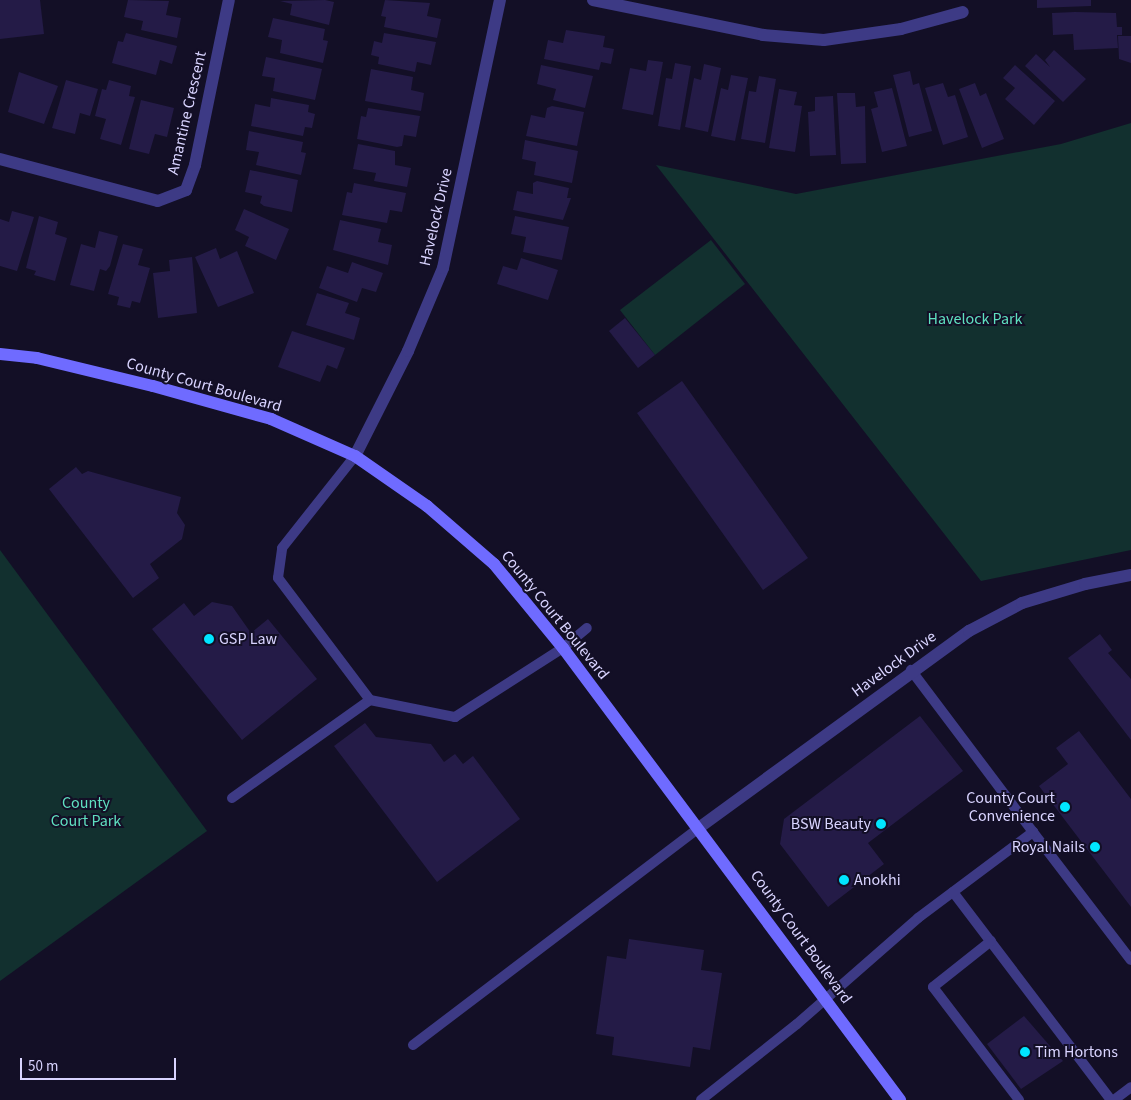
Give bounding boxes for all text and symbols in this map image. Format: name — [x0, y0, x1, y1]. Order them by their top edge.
street label: Amantine Crescent — [163, 49, 211, 177]
street label: Havelock Drive — [415, 166, 457, 268]
park label: Havelock Park — [928, 309, 1022, 329]
street label: County Court Boulevard — [124, 354, 284, 416]
street label: County Court Boulevard — [497, 547, 613, 683]
street label: Havelock Drive — [848, 627, 940, 701]
place label: GSP Law — [219, 629, 277, 649]
marker: GSP Law — [203, 633, 215, 645]
place label: County Court Convenience — [966, 788, 1055, 826]
park label: County Court Park — [51, 793, 121, 831]
marker: County Court Convenience — [1059, 801, 1071, 813]
place label: BSW Beauty — [791, 814, 871, 834]
marker: BSW Beauty — [875, 818, 887, 830]
place label: Royal Nails — [1012, 837, 1085, 857]
marker: Royal Nails — [1089, 841, 1101, 853]
street label: County Court Boulevard — [746, 866, 856, 1008]
place label: Anokhi — [854, 870, 901, 890]
marker: Anokhi — [838, 874, 850, 886]
place label: Tim Hortons — [1035, 1042, 1118, 1062]
marker: Tim Hortons — [1019, 1046, 1031, 1058]
scale bar — [22, 1048, 179, 1080]
text: 50 m — [28, 1056, 58, 1077]

